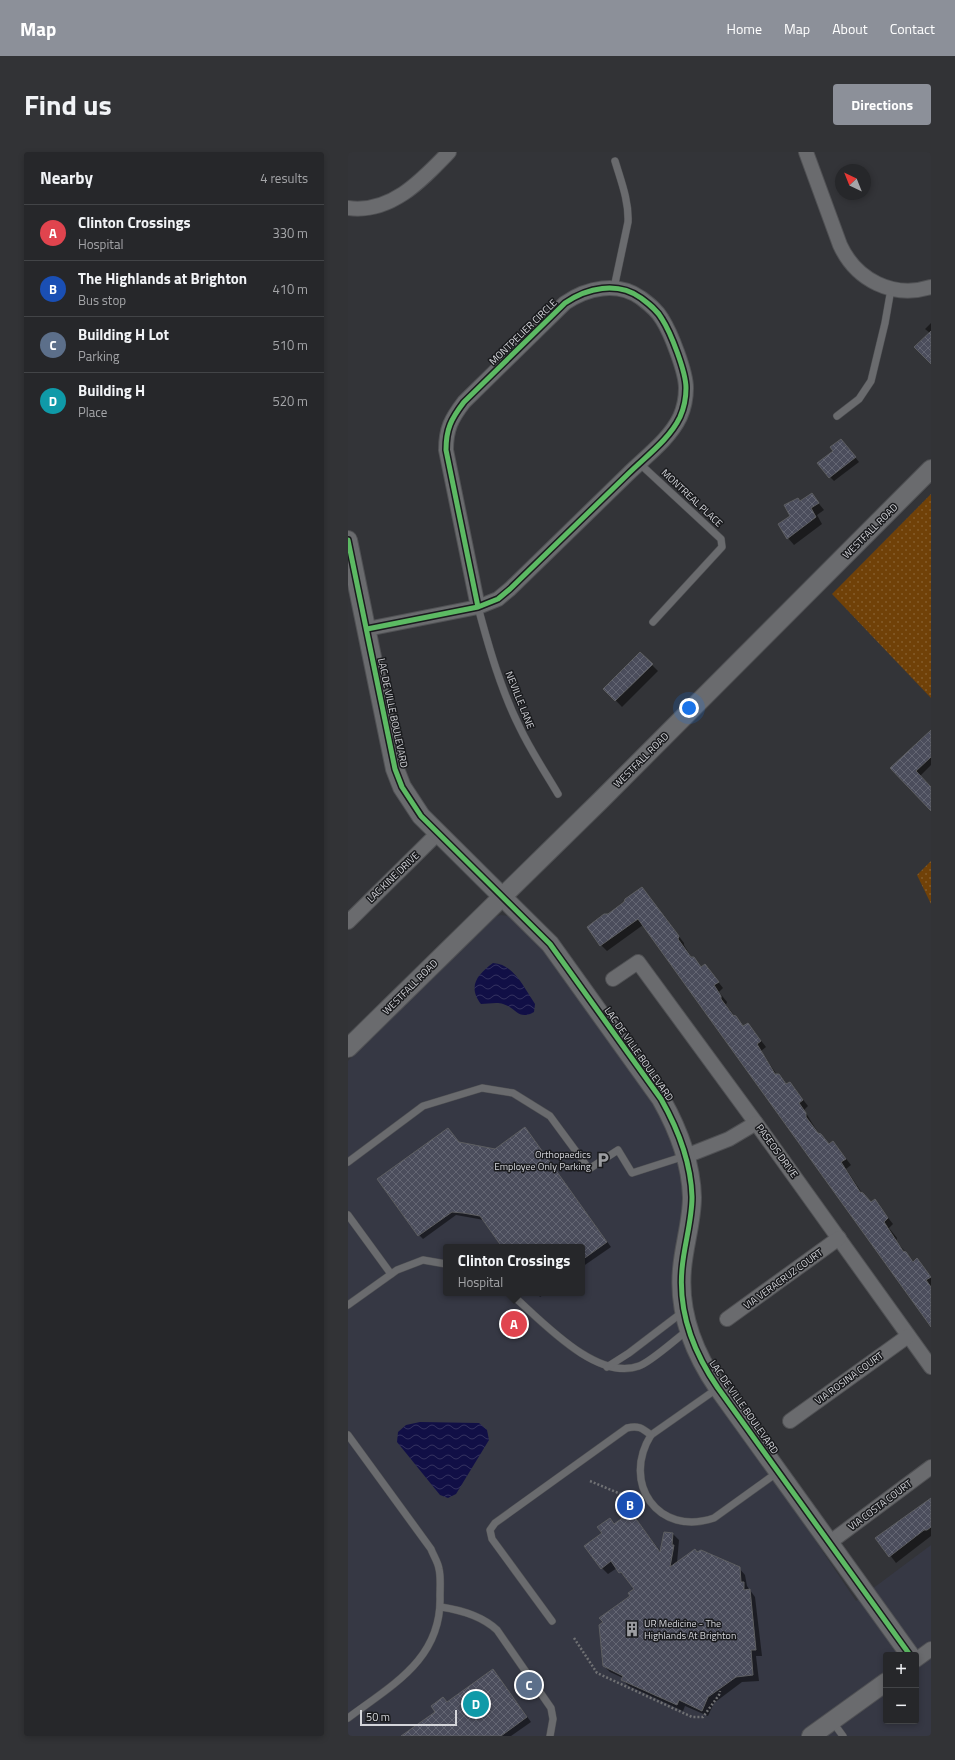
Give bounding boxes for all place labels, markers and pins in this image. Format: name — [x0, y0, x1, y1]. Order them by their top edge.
place label: Orthopaedics Employee Only Parking — [494, 1147, 591, 1174]
parking icon: Orthopaedics Employee Only Parking — [594, 1151, 612, 1169]
pin: A — [501, 1309, 527, 1339]
pin: B — [617, 1490, 643, 1520]
place label: UR Medicine - The Highlands At Brighton — [644, 1616, 736, 1643]
building icon: UR Medicine - The Highlands At Brighton — [623, 1620, 641, 1638]
pin: C — [516, 1670, 542, 1700]
pin: D — [463, 1689, 489, 1719]

